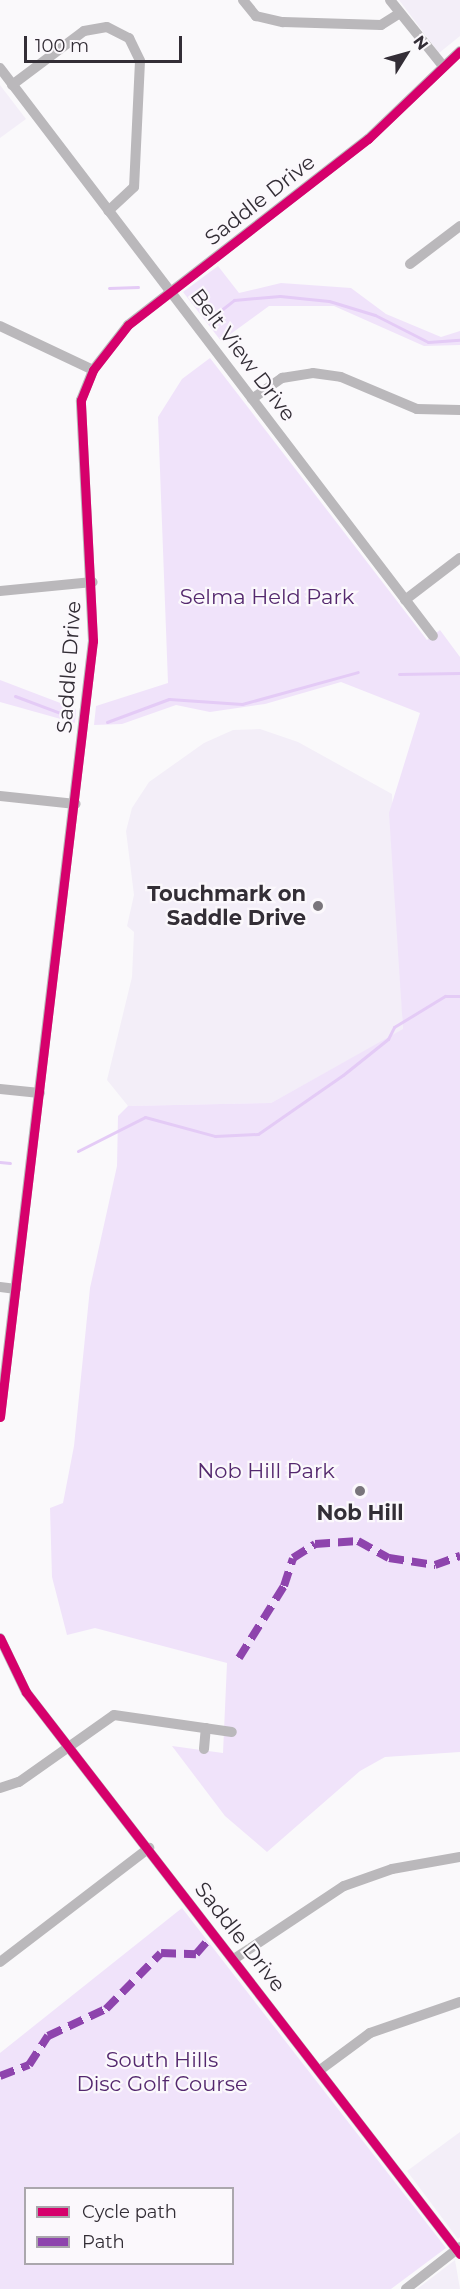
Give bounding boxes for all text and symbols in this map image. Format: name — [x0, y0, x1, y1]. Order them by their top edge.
scale bar — [27, 24, 184, 62]
north arrow — [376, 24, 436, 84]
text: N — [409, 32, 432, 54]
text: 100 m — [35, 35, 89, 57]
street label: Saddle Drive — [200, 149, 320, 251]
street label: Belt View Drive — [185, 284, 301, 426]
park label: Selma Held Park — [180, 584, 354, 610]
street label: Saddle Drive — [52, 600, 86, 734]
place label: Touchmark on Saddle Drive — [147, 881, 306, 931]
marker: Touchmark on Saddle Drive — [311, 899, 325, 913]
park label: Nob Hill Park — [197, 1458, 335, 1484]
marker: Nob Hill — [353, 1484, 367, 1498]
place label: Nob Hill — [316, 1500, 404, 1526]
street label: Saddle Drive — [189, 1877, 291, 1997]
park label: South Hills Disc Golf Course — [76, 2047, 248, 2097]
legend — [24, 2187, 234, 2265]
text: Cycle path — [82, 2201, 177, 2223]
text: Path — [82, 2231, 125, 2253]

